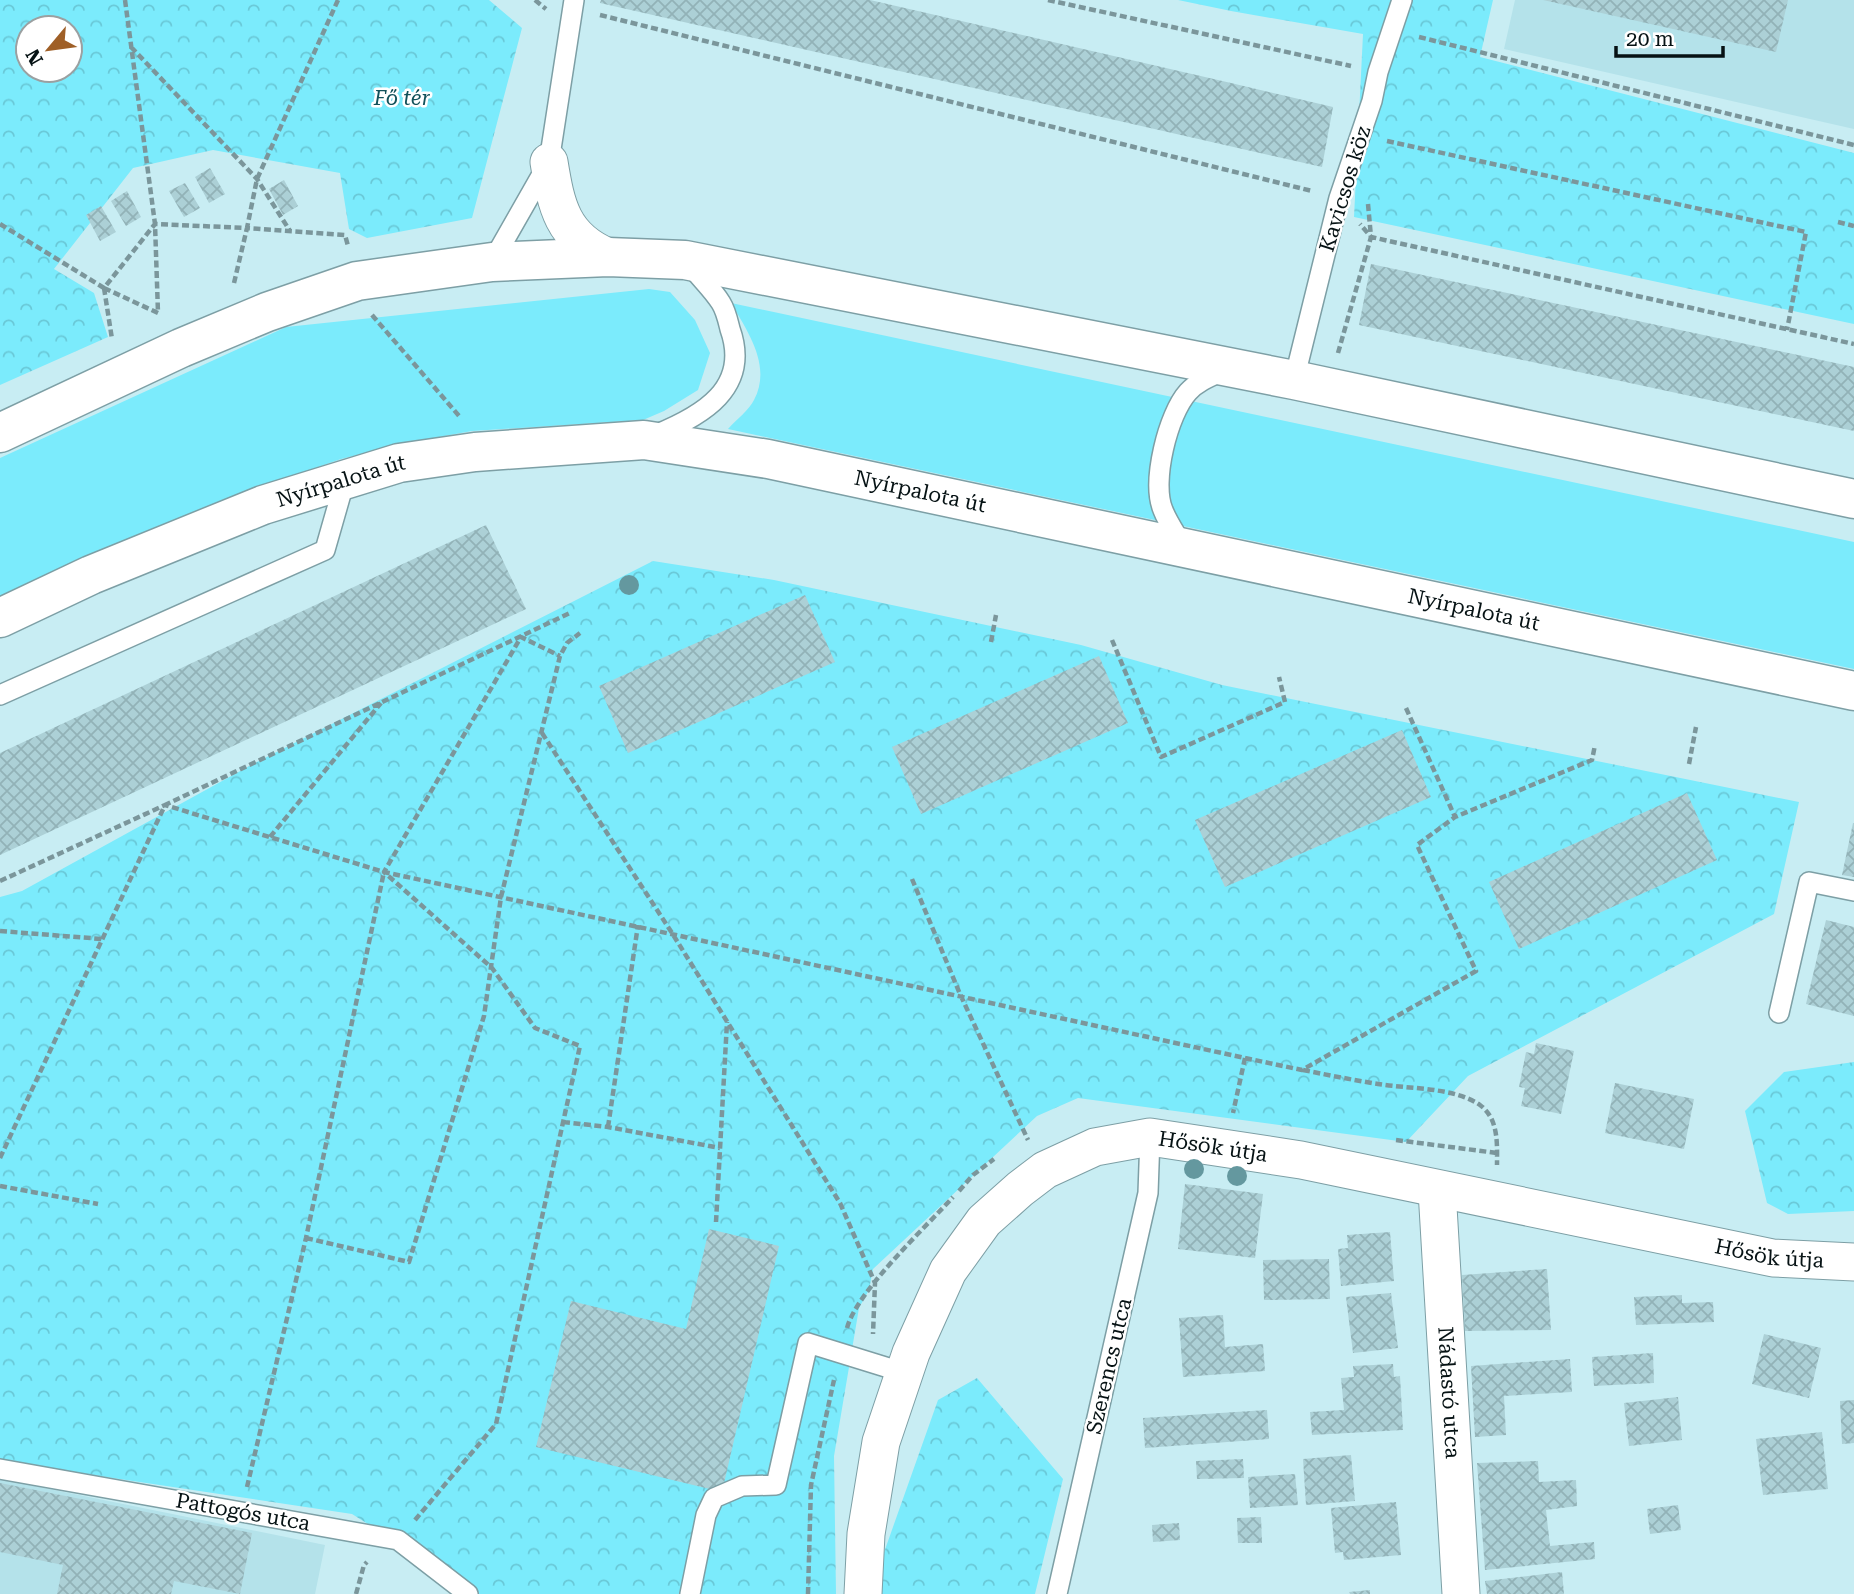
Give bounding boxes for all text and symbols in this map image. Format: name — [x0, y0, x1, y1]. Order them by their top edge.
north arrow — [14, 14, 84, 84]
scale bar — [1616, 14, 1723, 58]
text: 20 m — [1626, 27, 1674, 51]
text: N — [21, 45, 48, 69]
park label: Fő tér — [373, 86, 430, 110]
street label: Kavicsos köz — [1315, 123, 1376, 255]
street label: Nyírpalota út — [273, 450, 407, 512]
street label: Nyírpalota út — [852, 466, 988, 517]
street label: Nyírpalota út — [1406, 584, 1542, 636]
street label: Hősök útja — [1157, 1126, 1270, 1167]
street label: Hősök útja — [1713, 1234, 1825, 1273]
street label: Szerencs utca — [1082, 1295, 1136, 1436]
street label: Nádastó utca — [1433, 1326, 1465, 1460]
street label: Pattogós utca — [174, 1488, 313, 1536]

